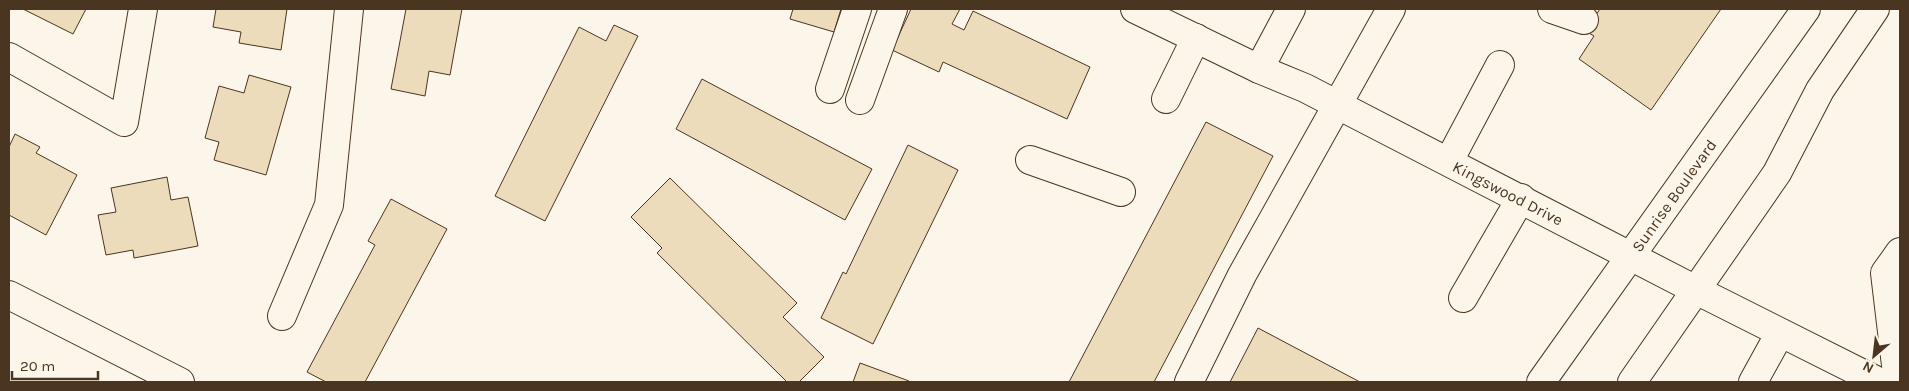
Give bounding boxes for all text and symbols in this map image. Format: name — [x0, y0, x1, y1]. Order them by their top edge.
street label: Sunrise Boulevard — [1627, 135, 1720, 255]
street label: Kingswood Drive — [1450, 157, 1566, 229]
north arrow — [1849, 331, 1899, 381]
scale bar — [12, 348, 99, 380]
text: 20 m — [20, 357, 55, 375]
text: N — [1860, 357, 1877, 377]

